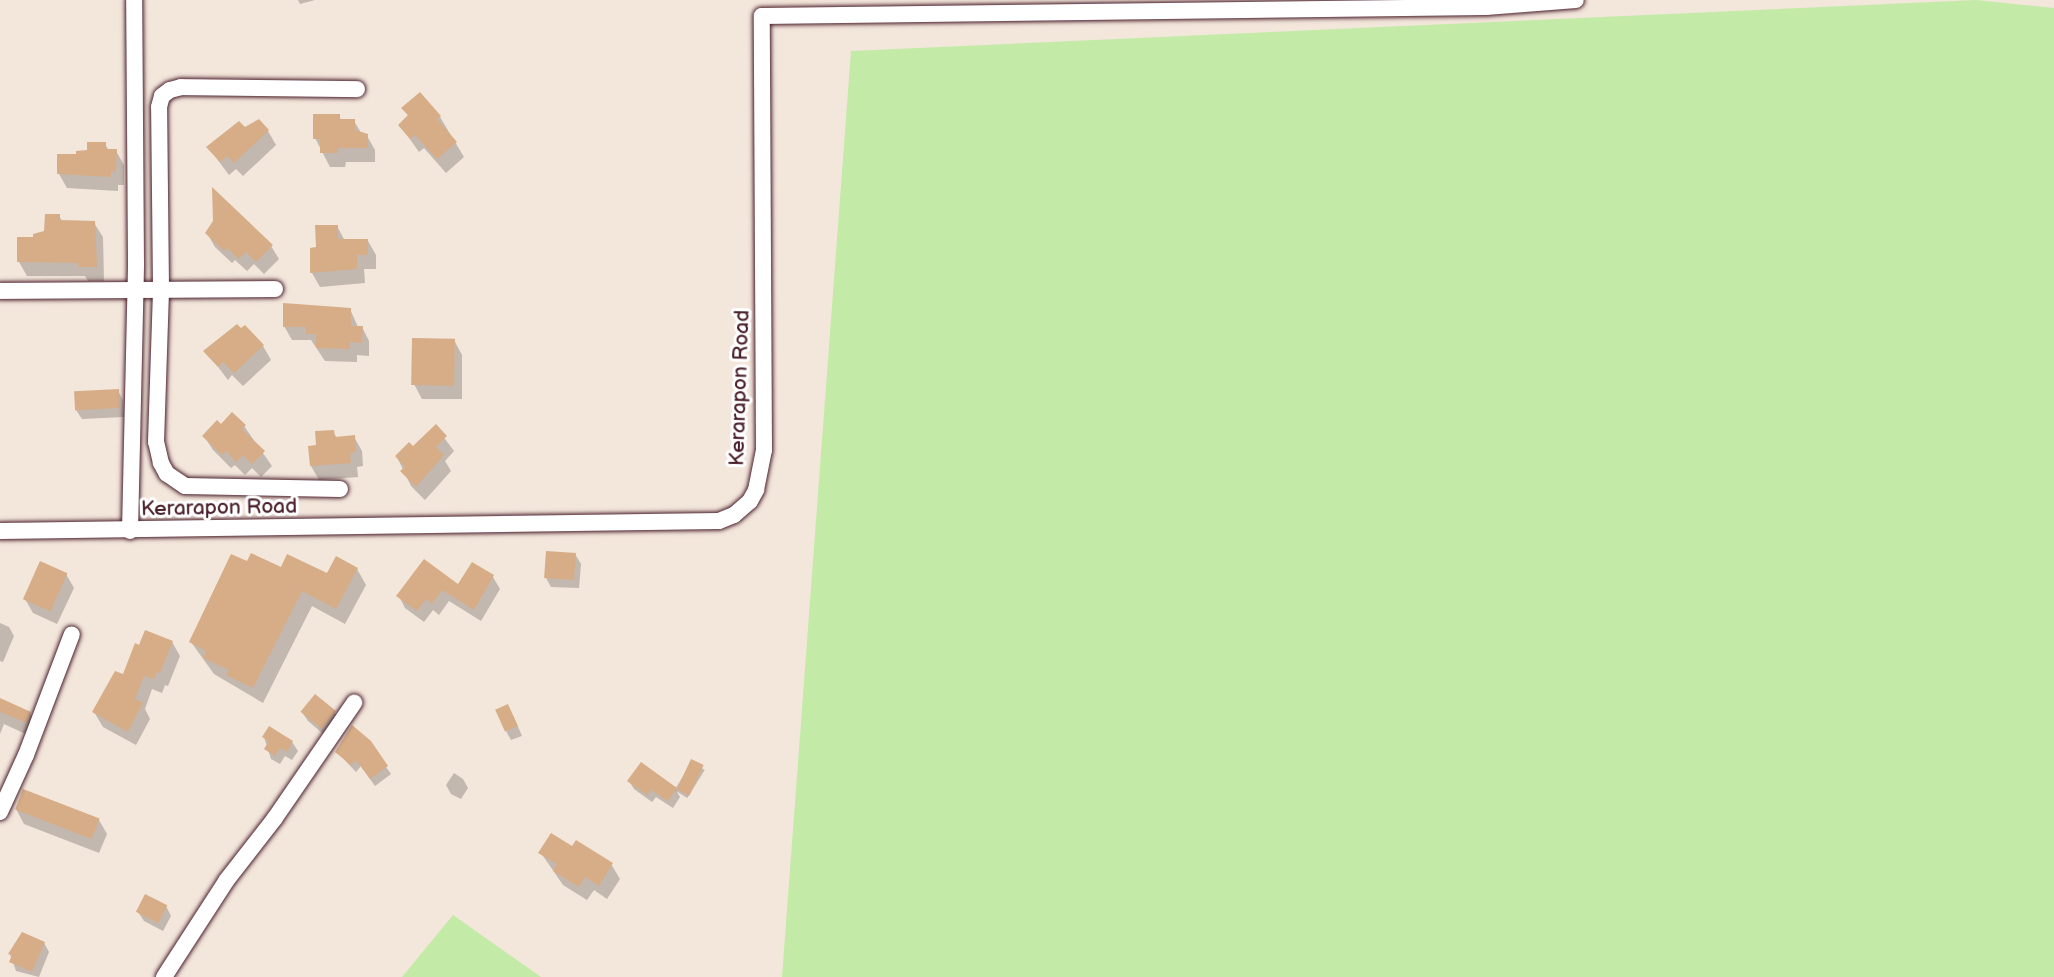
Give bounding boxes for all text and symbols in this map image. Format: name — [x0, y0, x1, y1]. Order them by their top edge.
street label: Kerarapon Road — [725, 309, 755, 467]
street label: Kerarapon Road — [141, 494, 297, 522]

